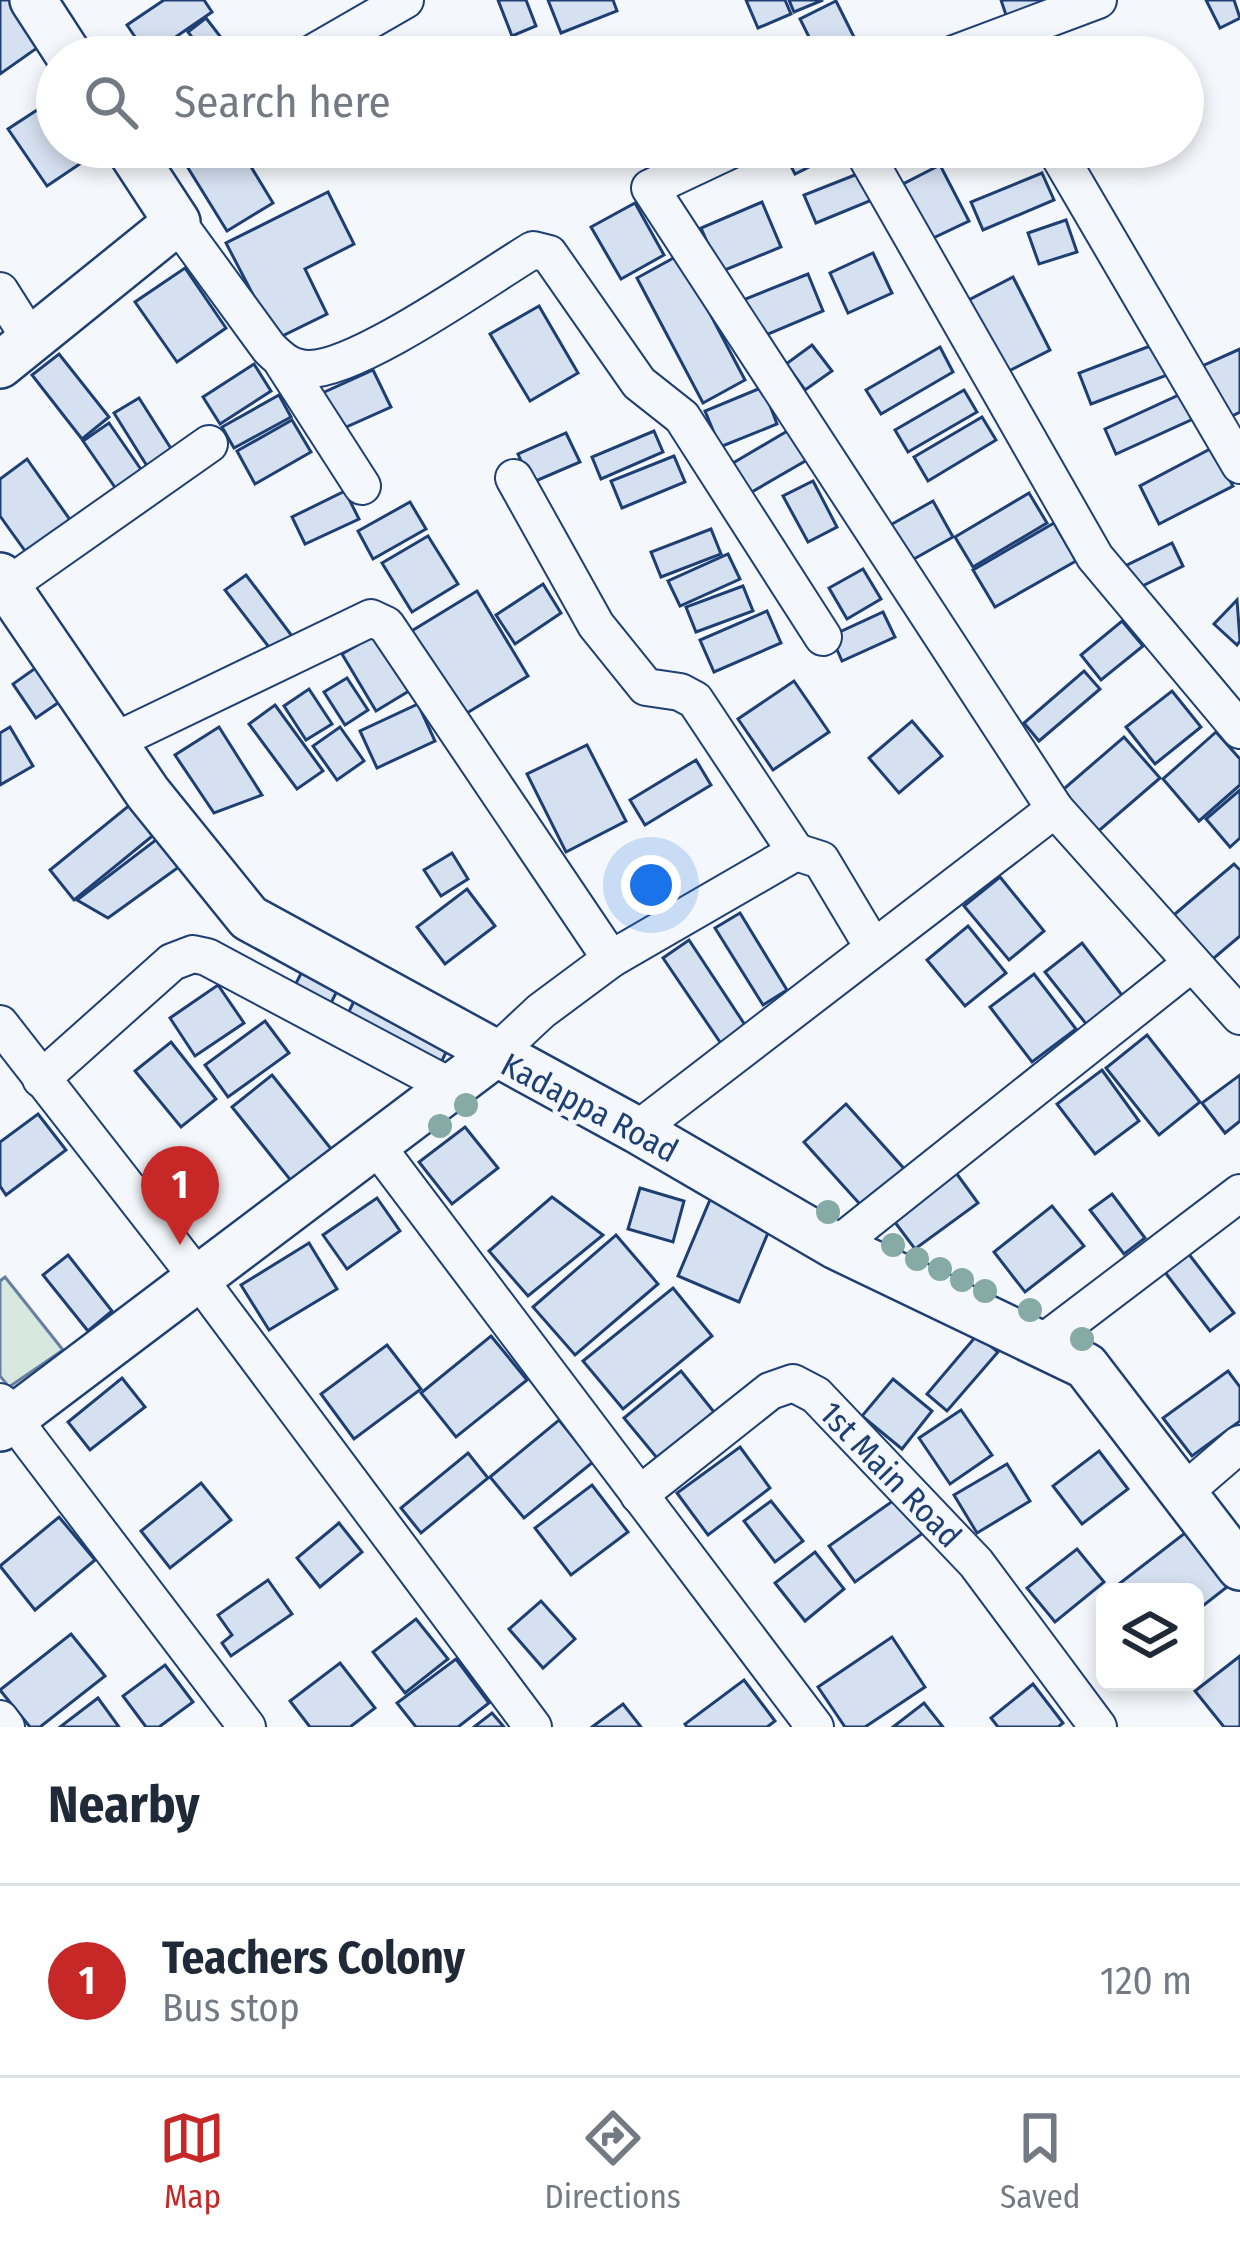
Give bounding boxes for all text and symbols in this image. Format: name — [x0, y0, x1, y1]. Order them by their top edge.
search box — [36, 36, 1204, 168]
icon: search — [78, 69, 144, 135]
text: Search here — [174, 75, 391, 129]
your location — [621, 855, 681, 915]
street label: Kadappa Road — [494, 1045, 685, 1171]
pin: 1 — [141, 1146, 219, 1245]
street label: 1st Main Road — [811, 1394, 970, 1556]
map controls — [1096, 1583, 1204, 1691]
button: layers — [1096, 1583, 1204, 1691]
text: Nearby — [48, 1774, 200, 1836]
text: Teachers Colony — [162, 1931, 465, 1985]
text: 1 — [79, 1958, 95, 2004]
text: 120 m — [1100, 1958, 1192, 2004]
text: Bus stop — [162, 1985, 300, 2031]
tab: Map — [159, 2105, 225, 2217]
tab: Directions — [544, 2105, 681, 2217]
tab: Saved — [1000, 2105, 1080, 2217]

